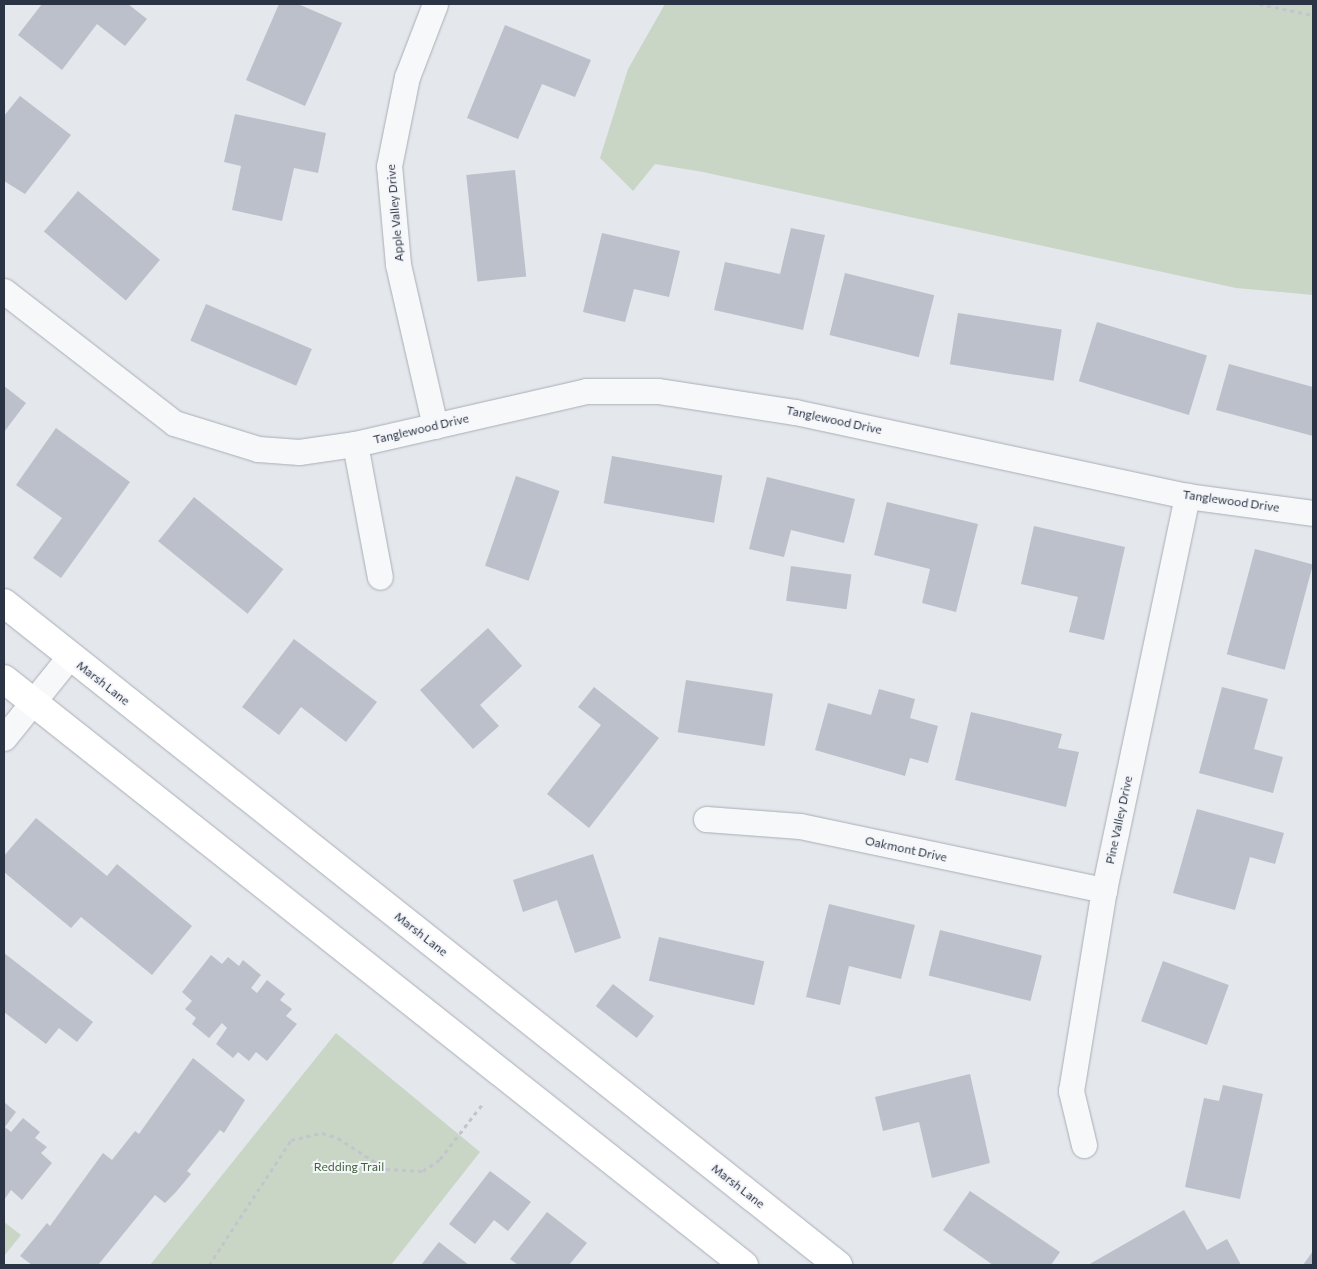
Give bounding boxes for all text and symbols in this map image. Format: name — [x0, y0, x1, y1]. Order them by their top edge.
street label: Apple Valley Drive — [384, 164, 406, 262]
street label: Tanglewood Drive — [785, 403, 883, 437]
street label: Tanglewood Drive — [372, 411, 470, 447]
street label: Tanglewood Drive — [1182, 487, 1280, 515]
street label: Marsh Lane — [74, 658, 132, 708]
street label: Pine Valley Drive — [1103, 775, 1135, 865]
street label: Oakmont Drive — [864, 833, 948, 865]
street label: Marsh Lane — [392, 909, 450, 959]
park label: Redding Trail — [314, 1160, 384, 1174]
street label: Marsh Lane — [709, 1161, 767, 1211]

